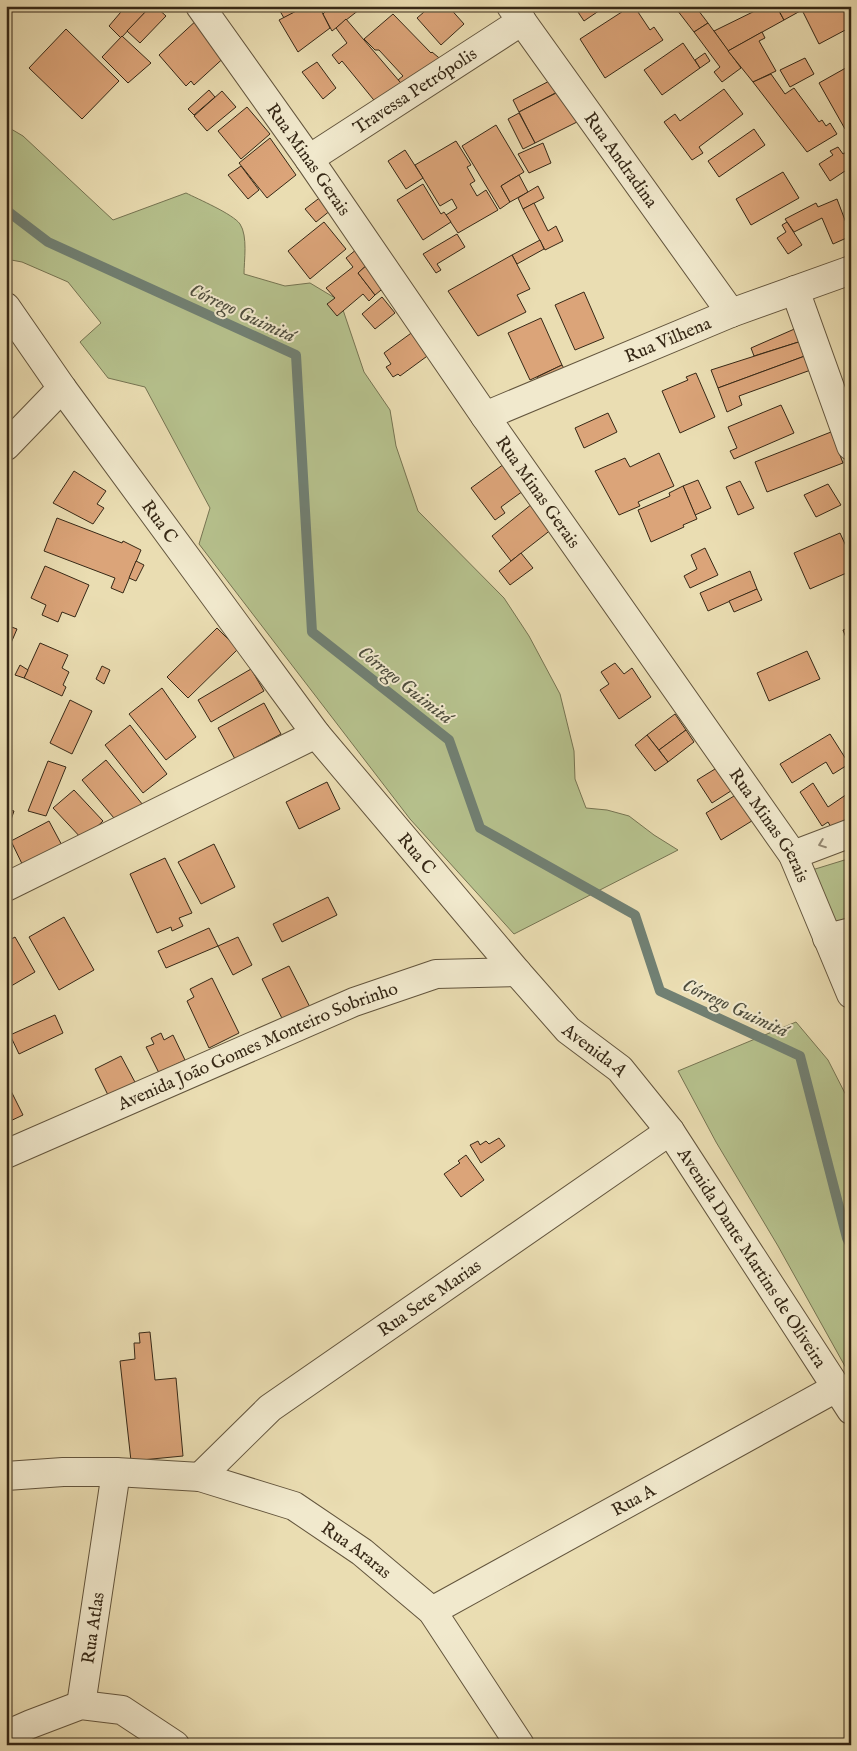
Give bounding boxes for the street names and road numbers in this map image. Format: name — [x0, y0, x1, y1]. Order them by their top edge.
street label: Travessa Petrópolis — [349, 43, 482, 140]
street label: Rua Minas Gerais — [260, 99, 355, 221]
street label: Rua Andradina — [578, 108, 662, 213]
street label: Rua Vilhena — [622, 313, 715, 369]
street label: Rua Minas Gerais — [490, 432, 584, 553]
street label: Rua C — [135, 496, 182, 548]
street label: Rua Minas Gerais — [723, 764, 813, 886]
street label: Rua C — [392, 829, 440, 880]
street label: Avenida João Gomes Monteiro Sobrinho — [114, 978, 401, 1117]
street label: Avenida A — [556, 1019, 632, 1083]
street label: Avenida Dante Martins de Oliveira — [671, 1143, 831, 1373]
street label: Rua Sete Marias — [374, 1255, 486, 1343]
street label: Rua A — [608, 1479, 661, 1523]
street label: Rua Araras — [316, 1518, 395, 1585]
street label: Rua Atlas — [77, 1591, 111, 1665]

